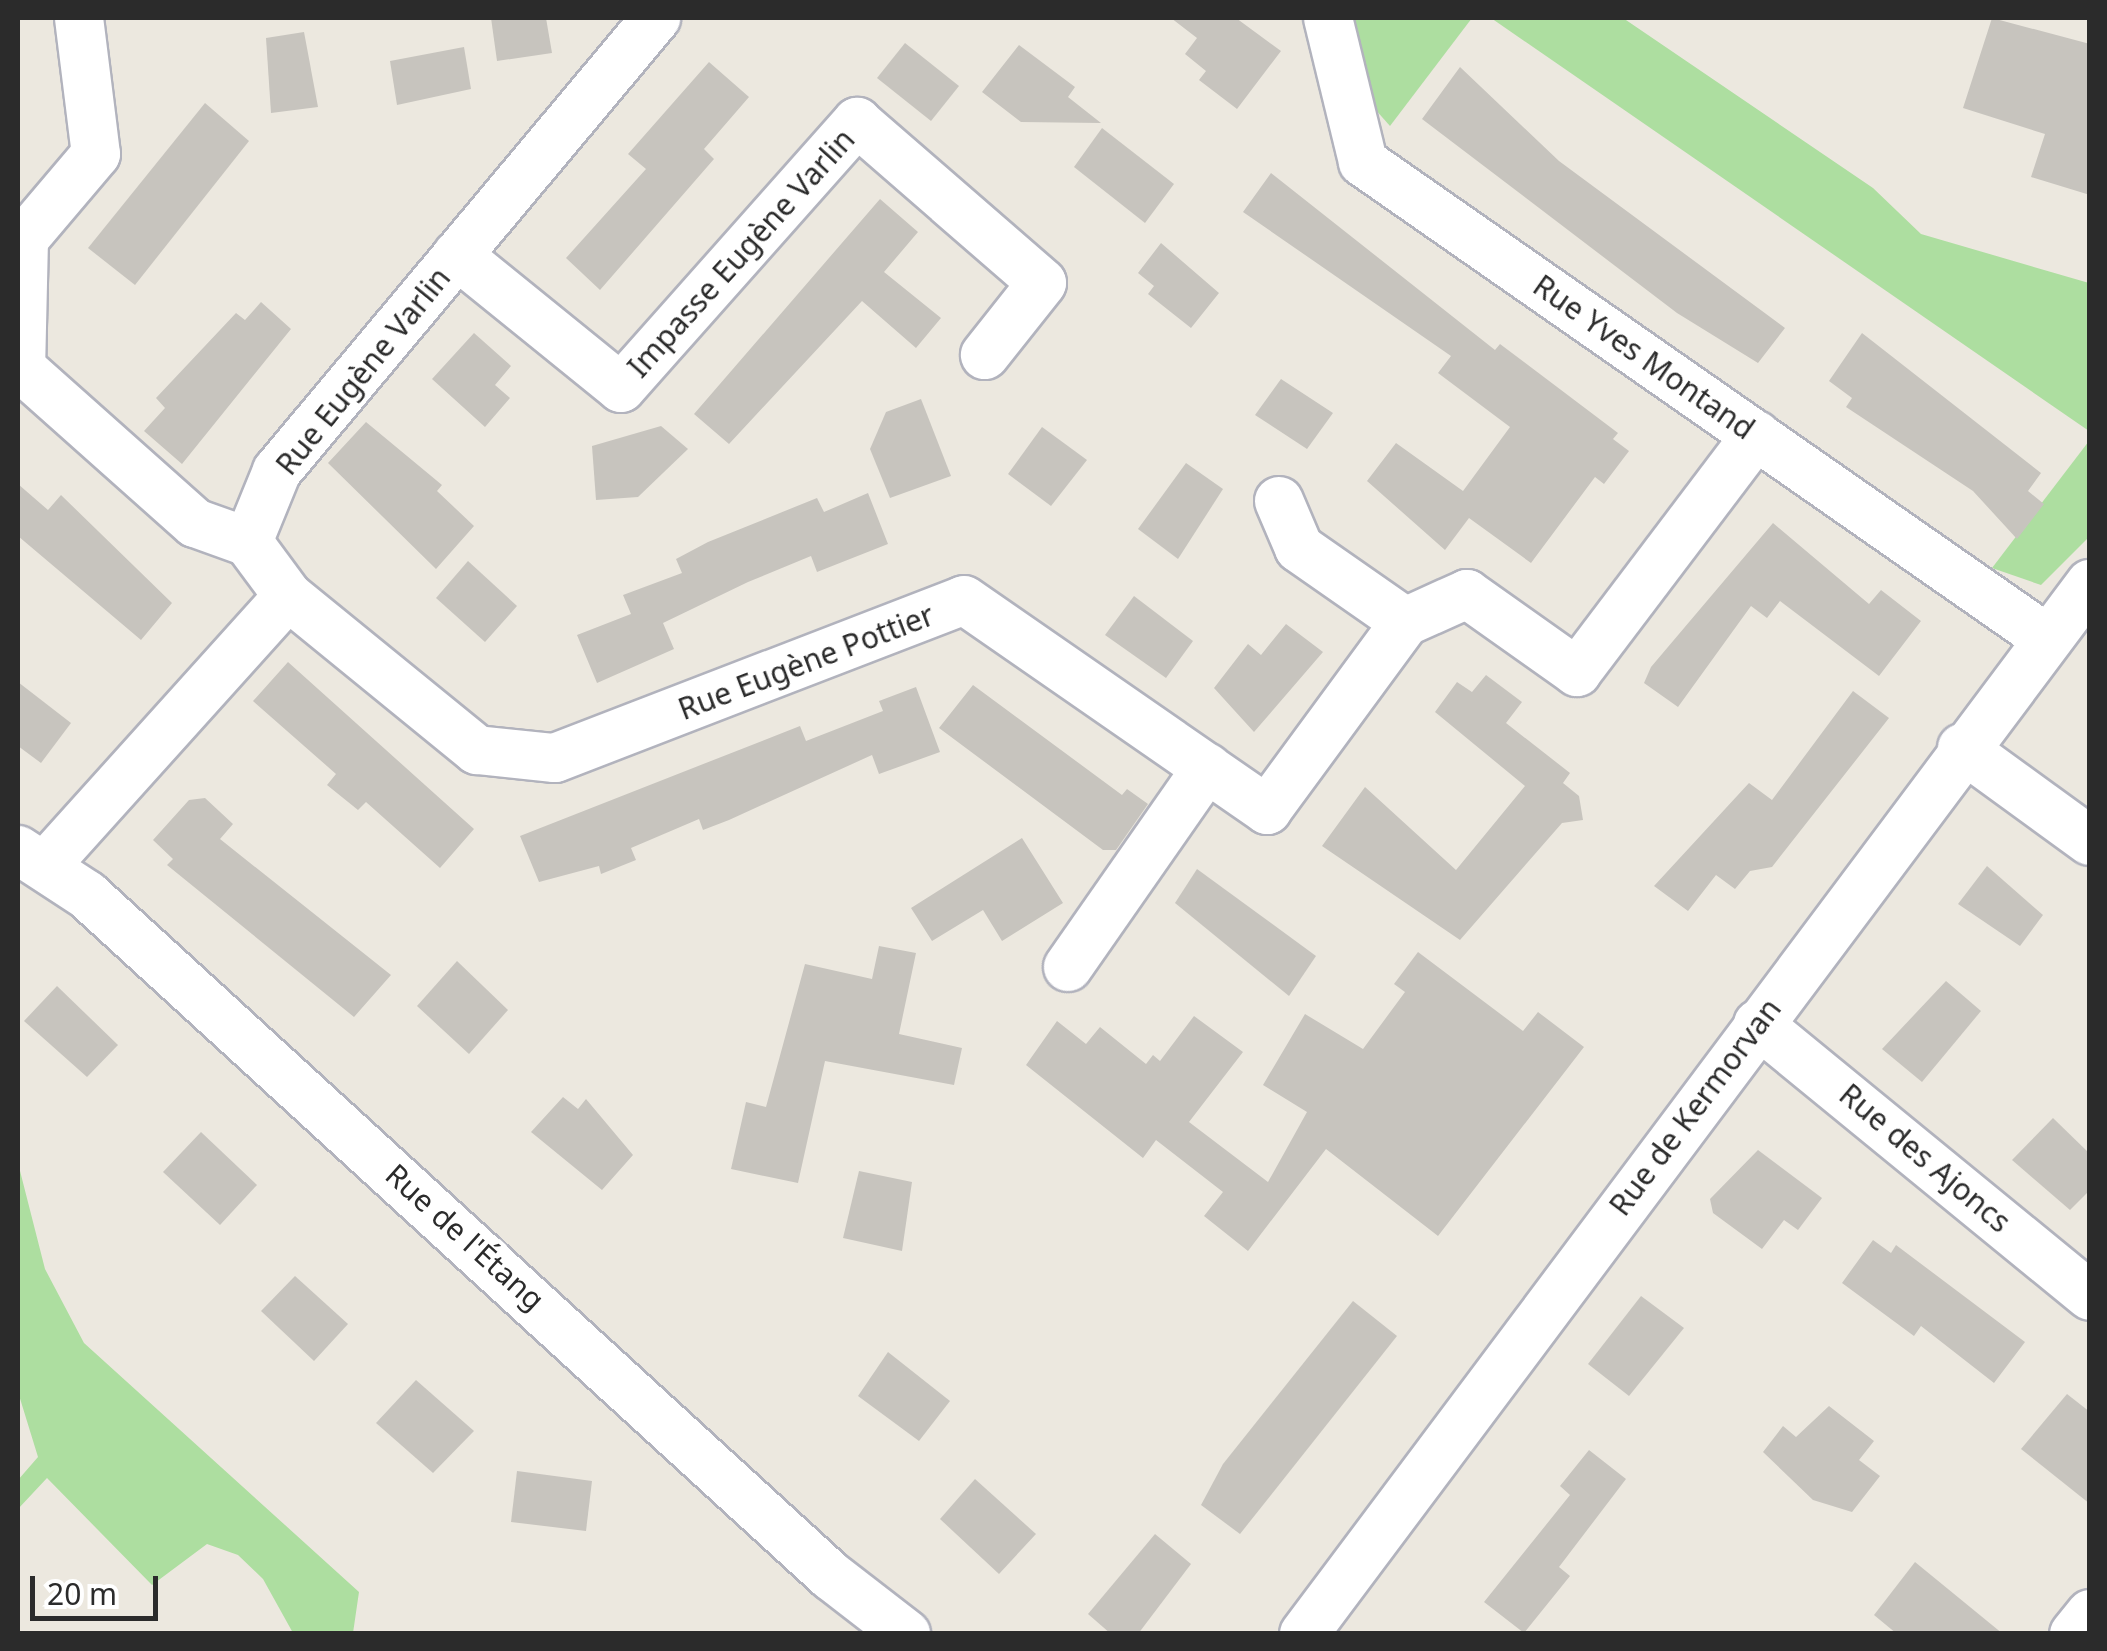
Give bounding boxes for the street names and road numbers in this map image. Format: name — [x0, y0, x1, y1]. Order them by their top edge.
street label: Impasse Eugène Varlin — [620, 122, 862, 384]
street label: Rue Eugène Varlin — [268, 260, 458, 482]
street label: Rue Yves Montand — [1526, 267, 1762, 447]
street label: Rue Eugène Pottier — [673, 597, 939, 727]
street label: Rue de Kermorvan — [1602, 991, 1788, 1223]
street label: Rue des Ajoncs — [1832, 1076, 2018, 1240]
street label: Rue de l'Étang — [378, 1156, 552, 1318]

